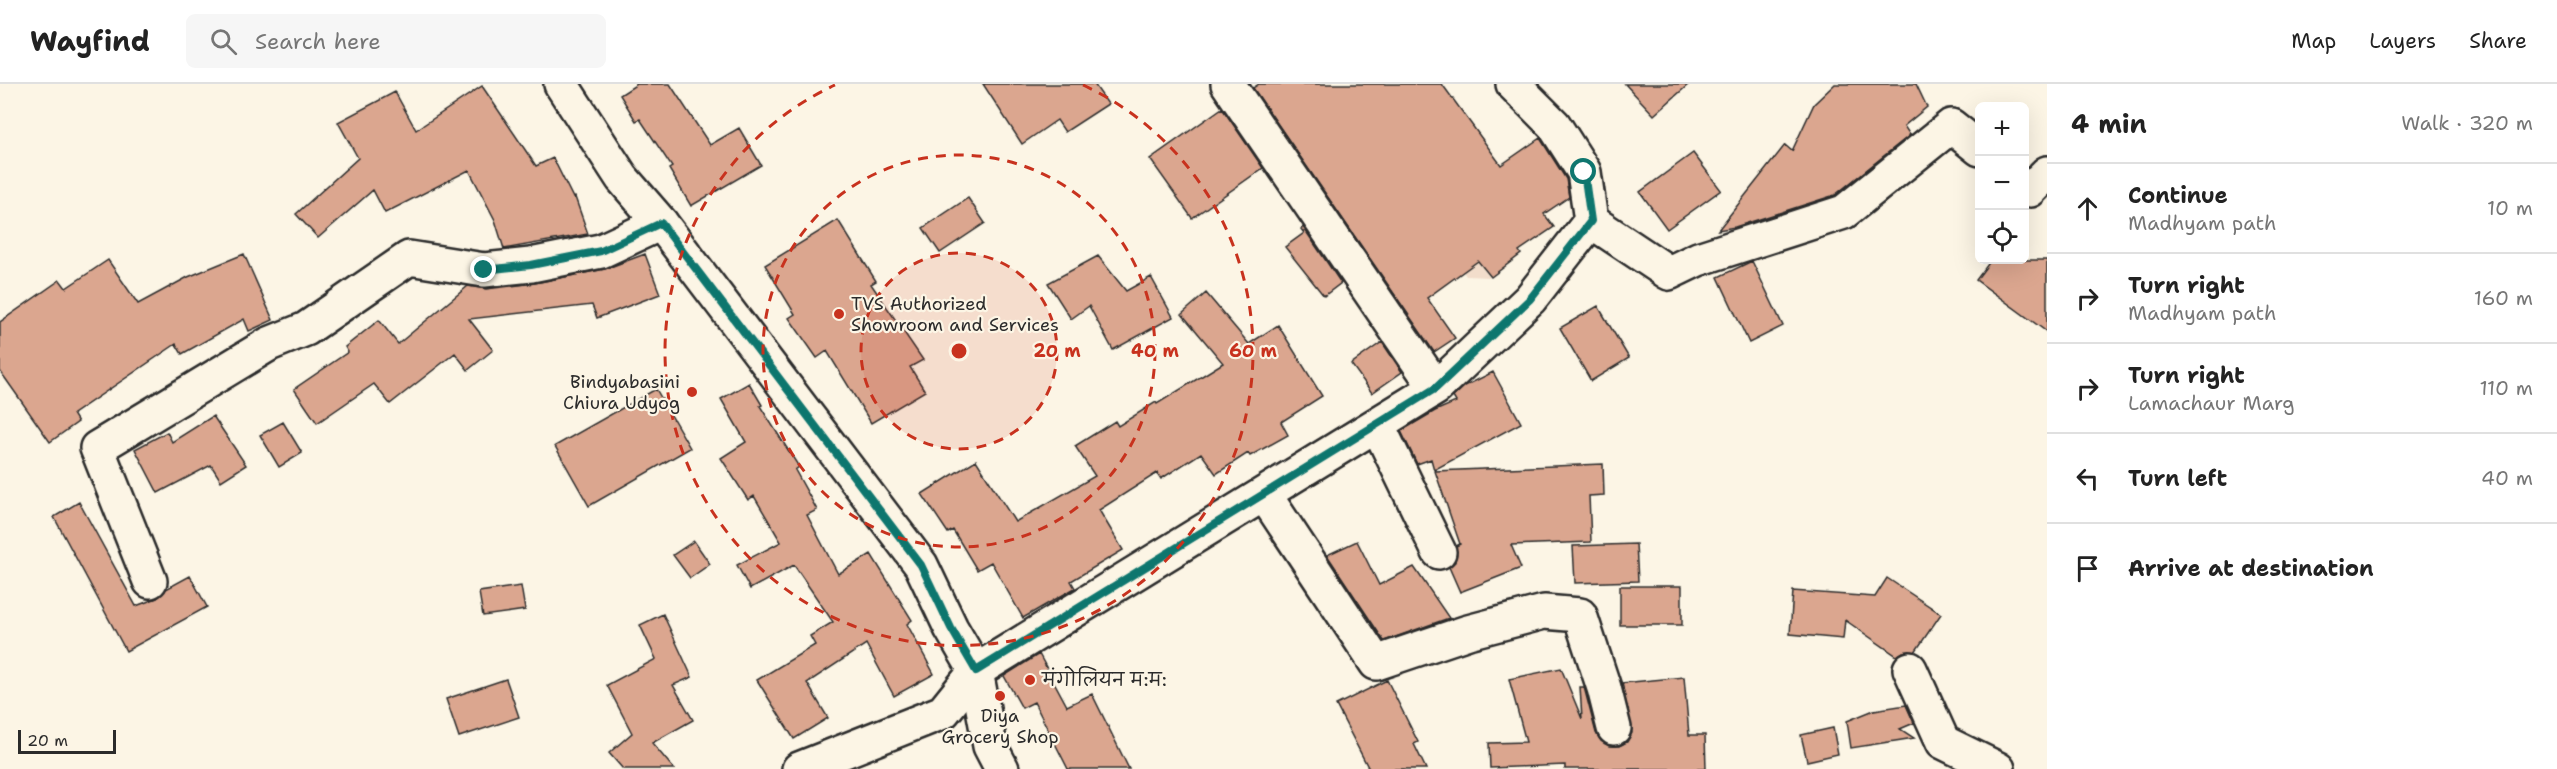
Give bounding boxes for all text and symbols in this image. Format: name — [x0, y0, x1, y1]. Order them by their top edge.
search box — [186, 14, 606, 68]
text: Wayfind — [30, 22, 150, 60]
icon: search — [207, 25, 240, 58]
text: Search here — [255, 27, 381, 56]
text: Map — [2291, 27, 2336, 55]
text: Layers — [2369, 27, 2436, 55]
text: Share — [2469, 27, 2527, 55]
map controls — [1975, 102, 2029, 264]
button: + — [1975, 102, 2029, 156]
text: 4 min — [2071, 106, 2147, 141]
text: Walk · 320 m — [2401, 110, 2533, 136]
button: − — [1975, 156, 2029, 210]
route start — [1570, 158, 1596, 184]
text: Continue — [2128, 181, 2228, 210]
icon: ahead — [2071, 192, 2104, 225]
text: 10 m — [2487, 195, 2533, 221]
button: locate — [1975, 210, 2029, 264]
text: Madhyam path — [2128, 210, 2276, 236]
route end — [470, 256, 496, 282]
text: Turn right — [2128, 271, 2245, 300]
icon: right — [2071, 282, 2104, 315]
text: 160 m — [2474, 285, 2533, 311]
place label: TVS Authorized Showroom and Services — [851, 292, 1059, 337]
text: Madhyam path — [2128, 300, 2276, 326]
marker: TVS Authorized Showroom and Services — [832, 307, 846, 321]
text: 20 m — [1033, 339, 1081, 363]
text: 40 m — [1131, 339, 1179, 363]
text: 60 m — [1229, 339, 1277, 363]
centre of rings — [949, 341, 969, 361]
text: Turn right — [2128, 361, 2245, 390]
place label: Bindyabasini Chiura Udyog — [563, 370, 680, 415]
icon: right — [2071, 372, 2104, 405]
text: 110 m — [2479, 375, 2533, 401]
marker: Bindyabasini Chiura Udyog — [685, 385, 699, 399]
text: Lamachaur Marg — [2128, 390, 2295, 416]
icon: left — [2071, 462, 2104, 495]
text: Turn left — [2128, 464, 2227, 493]
text: 40 m — [2481, 465, 2533, 491]
icon: arrive — [2071, 552, 2104, 585]
text: Arrive at destination — [2128, 554, 2374, 583]
place label: मंगोलियन म:म: — [1041, 666, 1167, 692]
marker: मंगोलियन म:म: — [1023, 673, 1037, 687]
marker: Diya Grocery Shop — [993, 689, 1007, 703]
place label: Diya Grocery Shop — [941, 704, 1059, 749]
scale bar — [18, 727, 116, 754]
text: 20 m — [27, 730, 68, 751]

